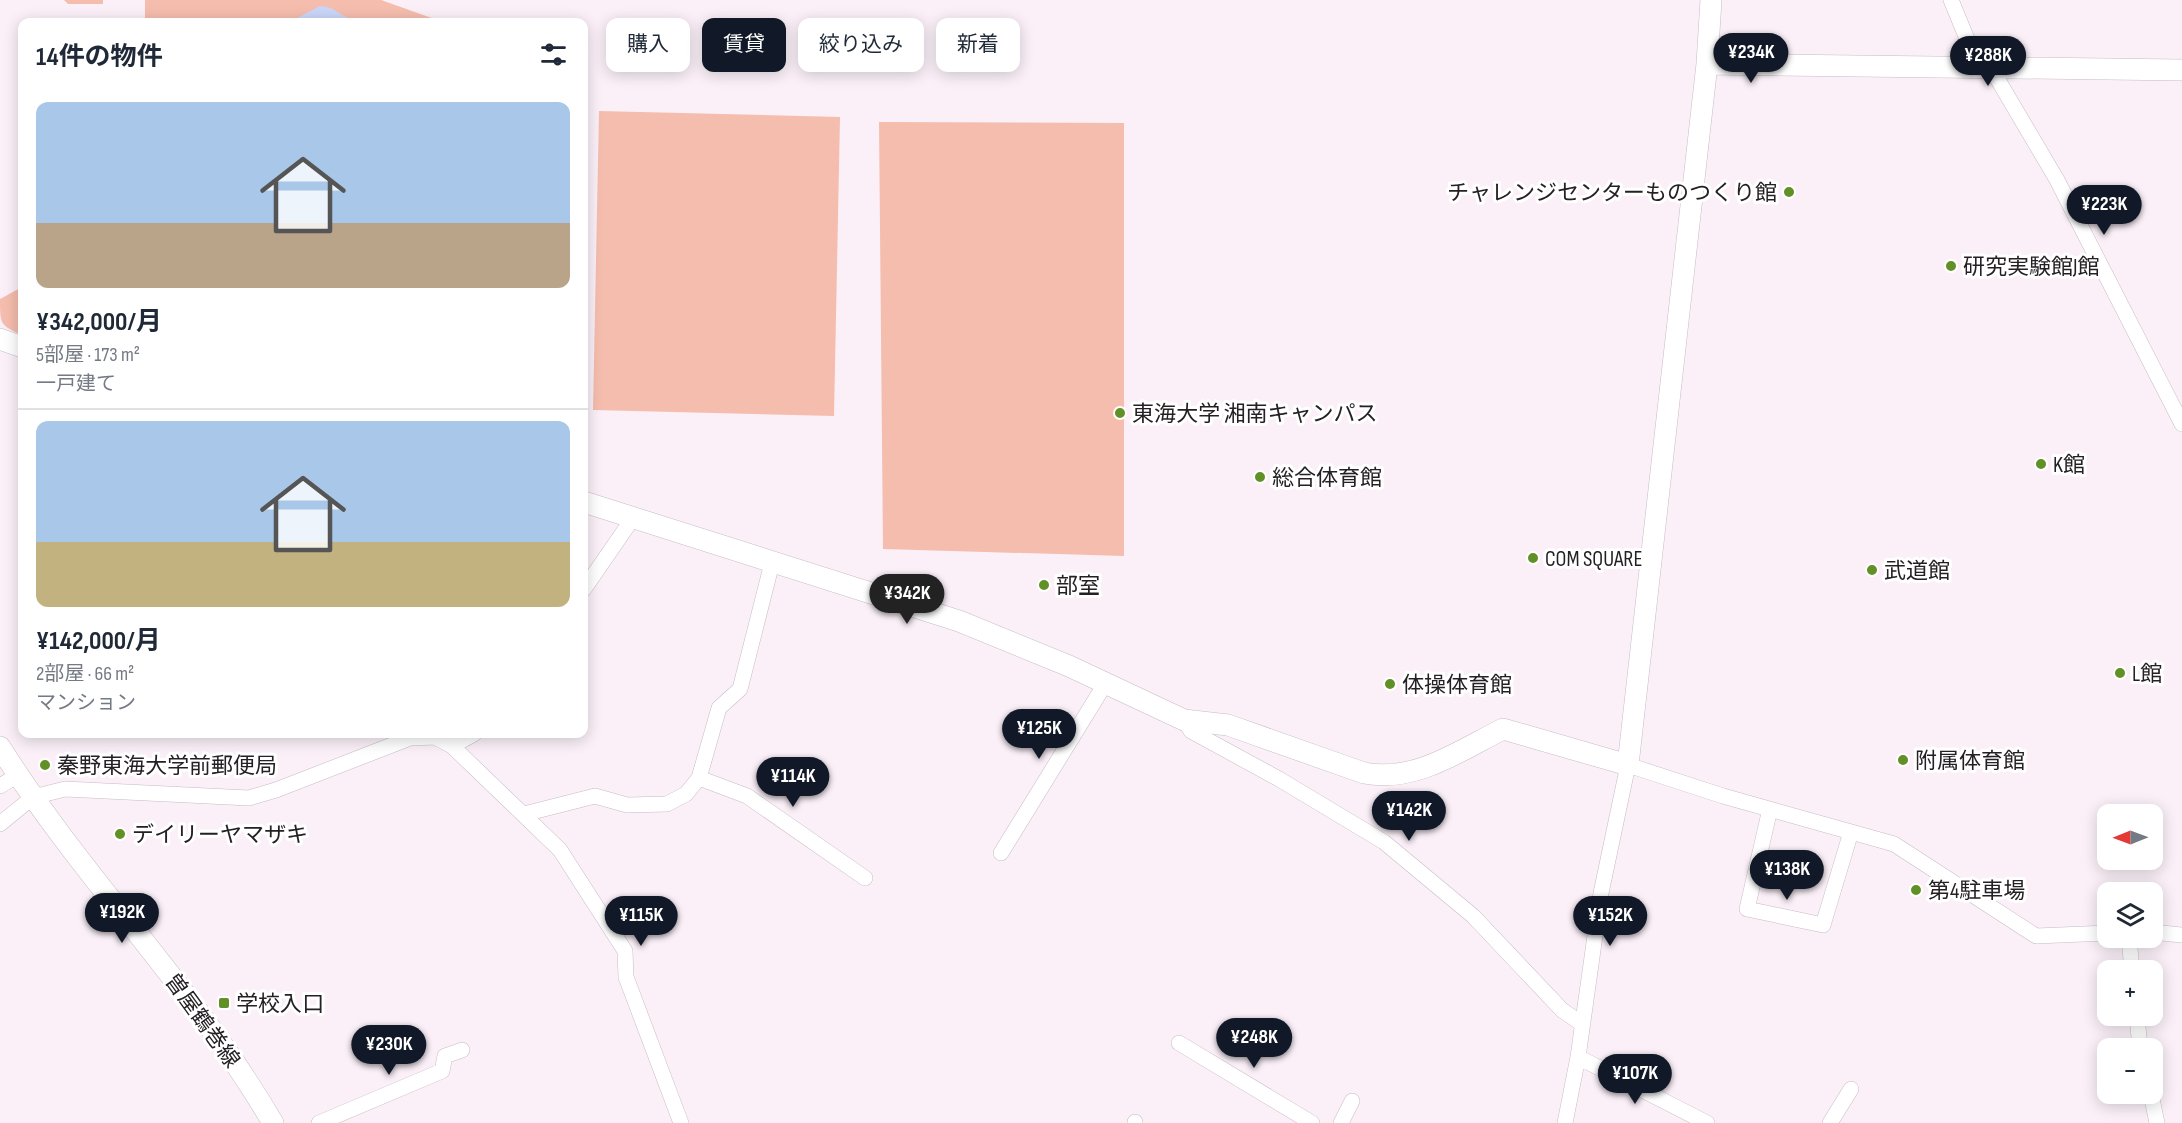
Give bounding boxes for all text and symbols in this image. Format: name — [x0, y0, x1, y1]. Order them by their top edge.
chip: 購入 — [606, 18, 690, 72]
chip: 賃貸 — [702, 18, 786, 72]
chip: 絞り込み — [798, 18, 924, 72]
chip: 新着 — [936, 18, 1020, 72]
pin: ¥234K — [1709, 33, 1793, 84]
pin: ¥288K — [1946, 36, 2030, 87]
icon: filters — [537, 38, 570, 71]
text: ¥234K — [1727, 40, 1775, 64]
text: 14件の物件 — [36, 42, 163, 73]
text: ¥288K — [1964, 43, 2012, 67]
icon: home — [249, 141, 357, 249]
place label: チャレンジセンターものつくり館 — [1447, 180, 1777, 207]
marker: チャレンジセンターものつくり館 — [1782, 185, 1796, 199]
pin: ¥223K — [2062, 185, 2146, 236]
text: ¥223K — [2081, 192, 2127, 216]
place label: 研究実験館J館 — [1963, 254, 2100, 281]
marker: 研究実験館J館 — [1944, 259, 1958, 273]
text: ¥342,000/月 — [36, 307, 162, 338]
text: 5部屋 · 173 m² — [36, 343, 140, 367]
text: 一戸建て — [36, 372, 116, 396]
place label: 東海大学 湘南キャンパス — [1132, 401, 1378, 428]
marker: 東海大学 湘南キャンパス — [1113, 406, 1127, 420]
place label: K館 — [2053, 452, 2085, 479]
marker: K館 — [2034, 457, 2048, 471]
icon: home — [249, 460, 357, 568]
place label: 総合体育館 — [1272, 465, 1382, 492]
marker: 総合体育館 — [1253, 470, 1267, 484]
place label: COM SQUARE — [1545, 546, 1643, 573]
marker: COM SQUARE — [1526, 551, 1540, 565]
place label: 武道館 — [1884, 558, 1950, 585]
marker: 武道館 — [1865, 563, 1879, 577]
place label: 部室 — [1056, 573, 1100, 600]
pin: ¥342K — [865, 574, 949, 625]
marker: 部室 — [1037, 578, 1051, 592]
text: ¥342K — [883, 581, 931, 605]
text: ¥142,000/月 — [36, 626, 161, 657]
place label: L館 — [2132, 661, 2162, 688]
text: 2部屋 · 66 m² — [36, 662, 134, 686]
marker: L館 — [2113, 666, 2127, 680]
place label: 体操体育館 — [1402, 672, 1512, 699]
marker: 体操体育館 — [1383, 677, 1397, 691]
text: マンション — [36, 691, 136, 715]
pin: ¥125K — [997, 709, 1081, 760]
text: ¥125K — [1016, 716, 1062, 740]
place label: 附属体育館 — [1915, 748, 2025, 775]
place label: 秦野東海大学前郵便局 — [57, 753, 277, 780]
marker: 附属体育館 — [1896, 753, 1910, 767]
pin: ¥114K — [751, 757, 835, 808]
marker: 秦野東海大学前郵便局 — [38, 758, 52, 772]
text: ¥114K — [770, 764, 816, 788]
pin: ¥142K — [1367, 791, 1451, 842]
text: ¥142K — [1386, 798, 1432, 822]
north arrow — [2097, 804, 2163, 870]
map controls — [2097, 804, 2163, 1104]
place label: デイリーヤマザキ — [132, 822, 308, 849]
marker: デイリーヤマザキ — [113, 827, 127, 841]
pin: ¥138K — [1745, 850, 1829, 901]
text: ¥138K — [1764, 857, 1810, 881]
place label: 第4駐車場 — [1928, 878, 2025, 905]
button: layers — [2097, 882, 2163, 948]
marker: 第4駐車場 — [1909, 883, 1923, 897]
pin: ¥192K — [80, 893, 164, 944]
pin: ¥115K — [599, 896, 683, 947]
pin: ¥152K — [1568, 896, 1652, 947]
text: ¥192K — [99, 900, 145, 924]
text: ¥115K — [619, 903, 663, 927]
text: ¥152K — [1587, 903, 1633, 927]
button: + — [2097, 960, 2163, 1026]
street label: 曽屋鶴巻線 — [159, 968, 245, 1073]
place label: 学校入口 — [236, 991, 324, 1018]
marker: 学校入口 — [217, 996, 231, 1010]
pin: ¥248K — [1212, 1018, 1296, 1069]
pin: ¥230K — [347, 1025, 431, 1076]
text: ¥248K — [1230, 1025, 1278, 1049]
text: ¥230K — [365, 1032, 413, 1056]
button: − — [2097, 1038, 2163, 1104]
pin: ¥107K — [1593, 1054, 1677, 1105]
text: ¥107K — [1612, 1061, 1658, 1085]

